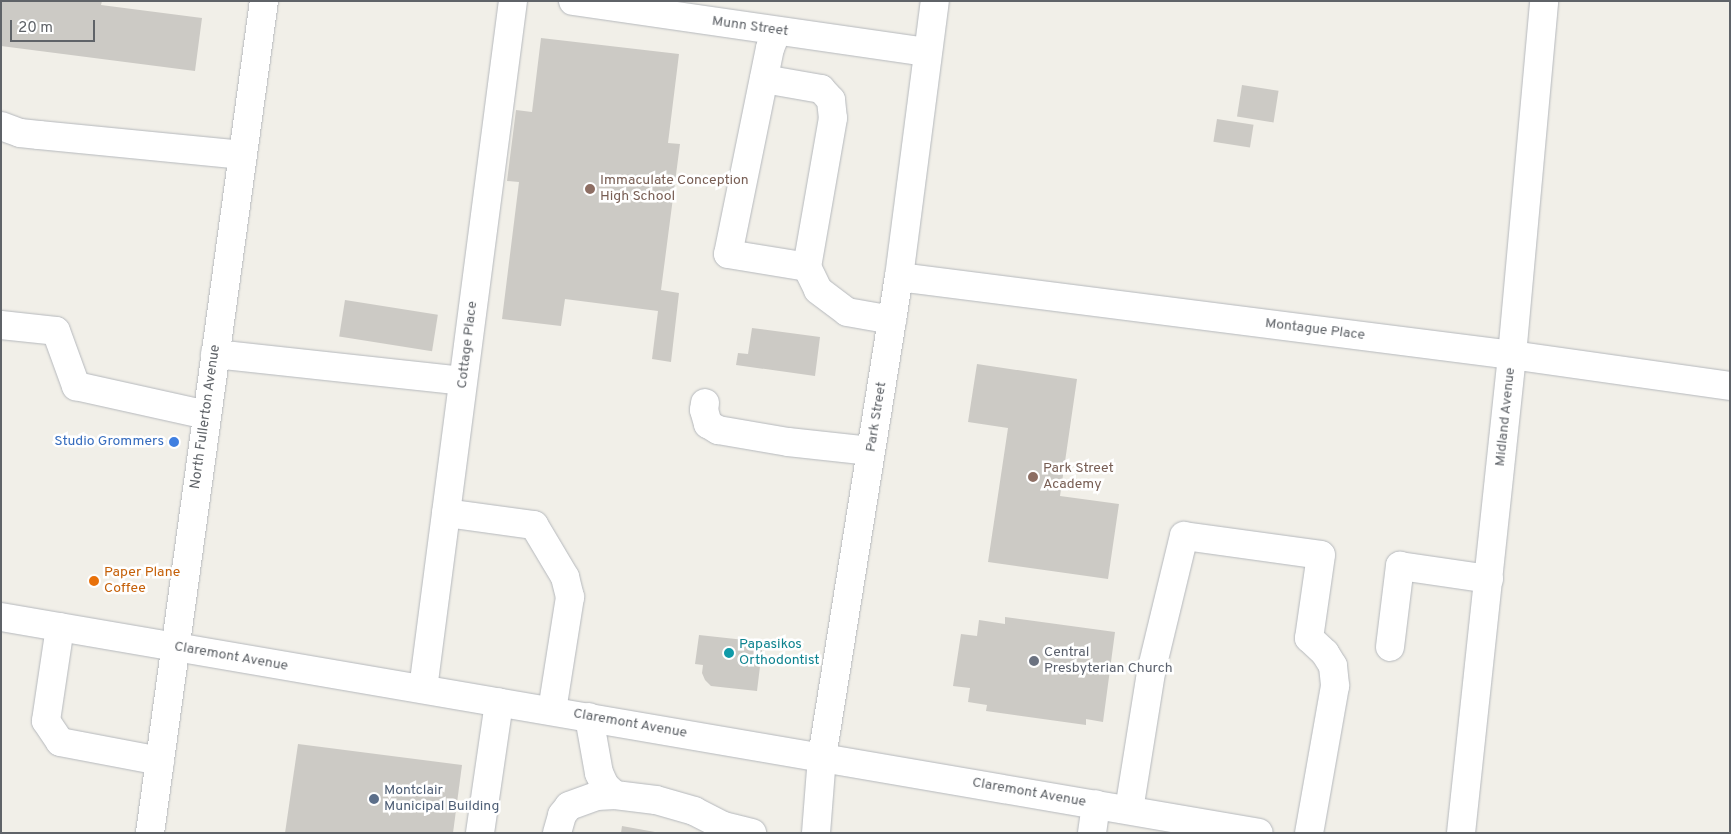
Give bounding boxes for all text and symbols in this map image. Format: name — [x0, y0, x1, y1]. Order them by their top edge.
scale bar — [12, 10, 98, 42]
street label: Munn Street — [711, 13, 789, 41]
text: 20 m — [18, 19, 53, 38]
place label: Immaculate Conception High School — [600, 173, 749, 206]
marker: Immaculate Conception High School — [584, 183, 596, 195]
street label: Cottage Place — [454, 300, 482, 390]
street label: Montague Place — [1264, 316, 1366, 344]
street label: North Fullerton Avenue — [188, 343, 224, 491]
street label: Midland Avenue — [1492, 366, 1520, 468]
street label: Park Street — [863, 381, 891, 453]
place label: Studio Grommers — [54, 434, 164, 450]
marker: Studio Grommers — [168, 436, 180, 448]
place label: Park Street Academy — [1043, 461, 1114, 494]
marker: Park Street Academy — [1027, 471, 1039, 483]
place label: Paper Plane Coffee — [104, 565, 180, 598]
marker: Paper Plane Coffee — [88, 575, 100, 587]
place label: Papasikos Orthodontist — [739, 637, 820, 670]
street label: Claremont Avenue — [172, 639, 290, 675]
place label: Central Presbyterian Church — [1044, 645, 1173, 678]
marker: Papasikos Orthodontist — [723, 647, 735, 659]
marker: Central Presbyterian Church — [1028, 655, 1040, 667]
street label: Claremont Avenue — [571, 706, 689, 742]
street label: Claremont Avenue — [970, 775, 1088, 811]
place label: Montclair Municipal Building — [384, 783, 499, 816]
marker: Montclair Municipal Building — [368, 793, 380, 805]

